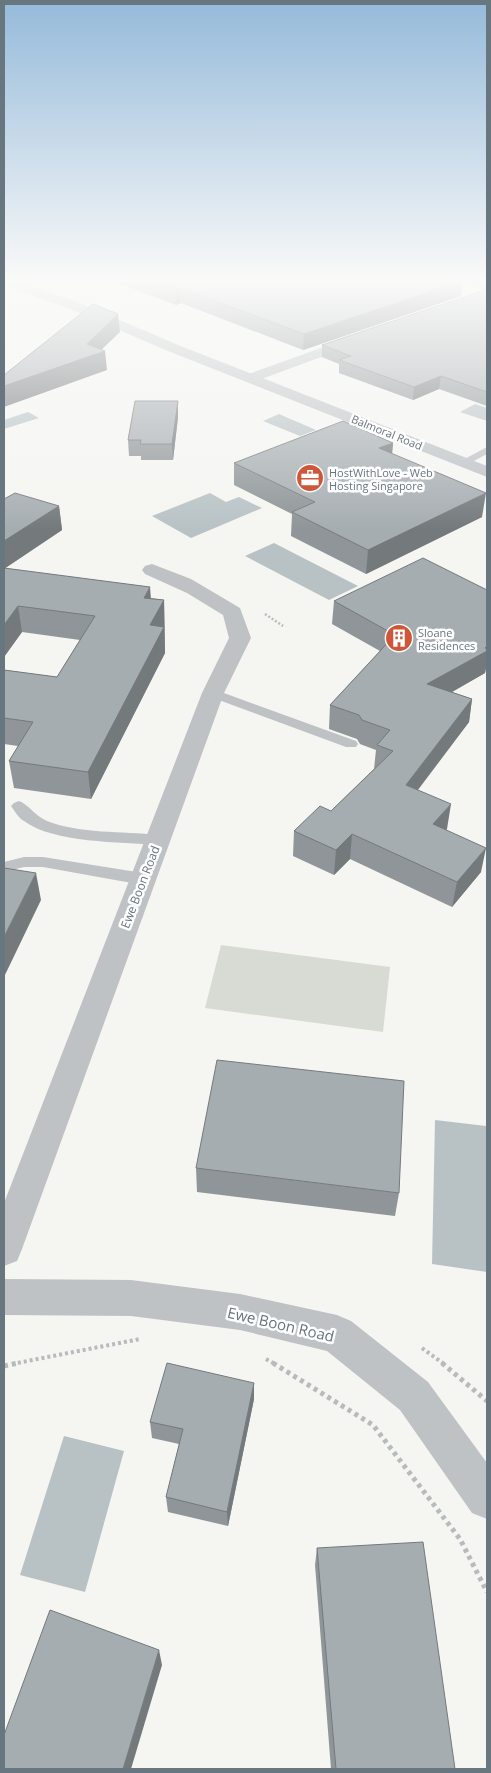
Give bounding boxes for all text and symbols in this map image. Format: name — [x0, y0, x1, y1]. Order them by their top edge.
street label: Balmoral Road — [349, 411, 425, 453]
office icon: HostWithLove - Web Hosting Singapore — [295, 463, 325, 493]
place label: HostWithLove - Web Hosting Singapore — [329, 465, 433, 493]
building icon: Sloane Residences — [384, 623, 414, 653]
place label: Sloane Residences — [418, 625, 475, 653]
street label: Ewe Boon Road — [116, 843, 164, 931]
street label: Ewe Boon Road — [226, 1302, 336, 1346]

